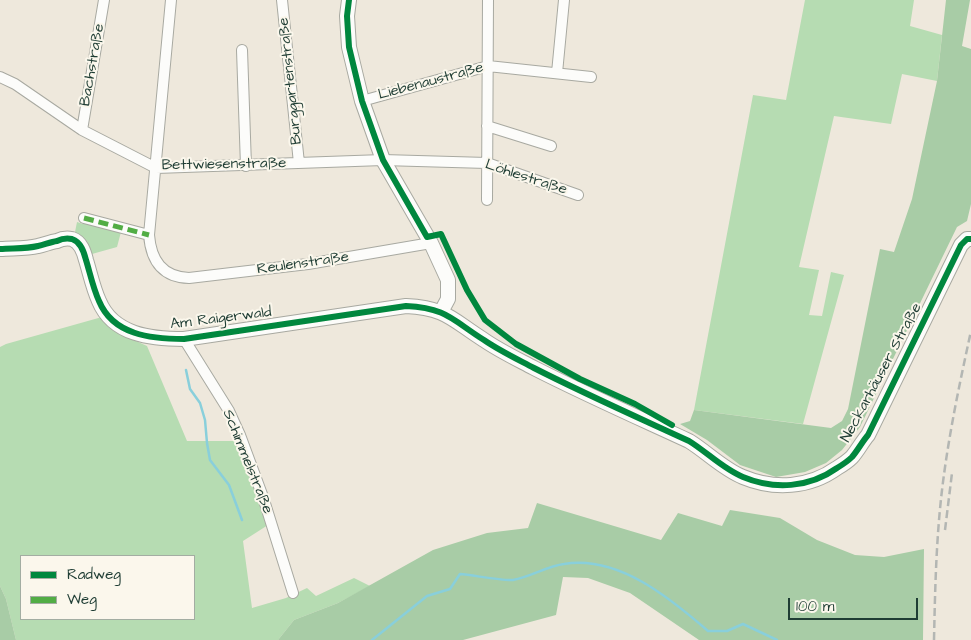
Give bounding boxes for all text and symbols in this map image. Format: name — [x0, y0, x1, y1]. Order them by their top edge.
street label: Burggartenstraße — [275, 16, 307, 146]
street label: Bachstraße — [77, 22, 109, 108]
street label: Liebenaustraße — [376, 59, 486, 105]
street label: Bettwiesenstraße — [161, 155, 287, 175]
street label: Löhlestraße — [483, 156, 569, 200]
street label: Reulenstraße — [256, 249, 350, 279]
street label: Neckarhäuser Straße — [838, 300, 926, 446]
street label: Am Raigerwald — [169, 304, 273, 334]
street label: Schimmelstraße — [218, 407, 276, 517]
legend — [20, 555, 195, 620]
text: Radweg — [67, 564, 121, 585]
scale bar — [791, 588, 921, 620]
text: Weg — [67, 589, 97, 610]
text: 100 m — [796, 596, 835, 617]

